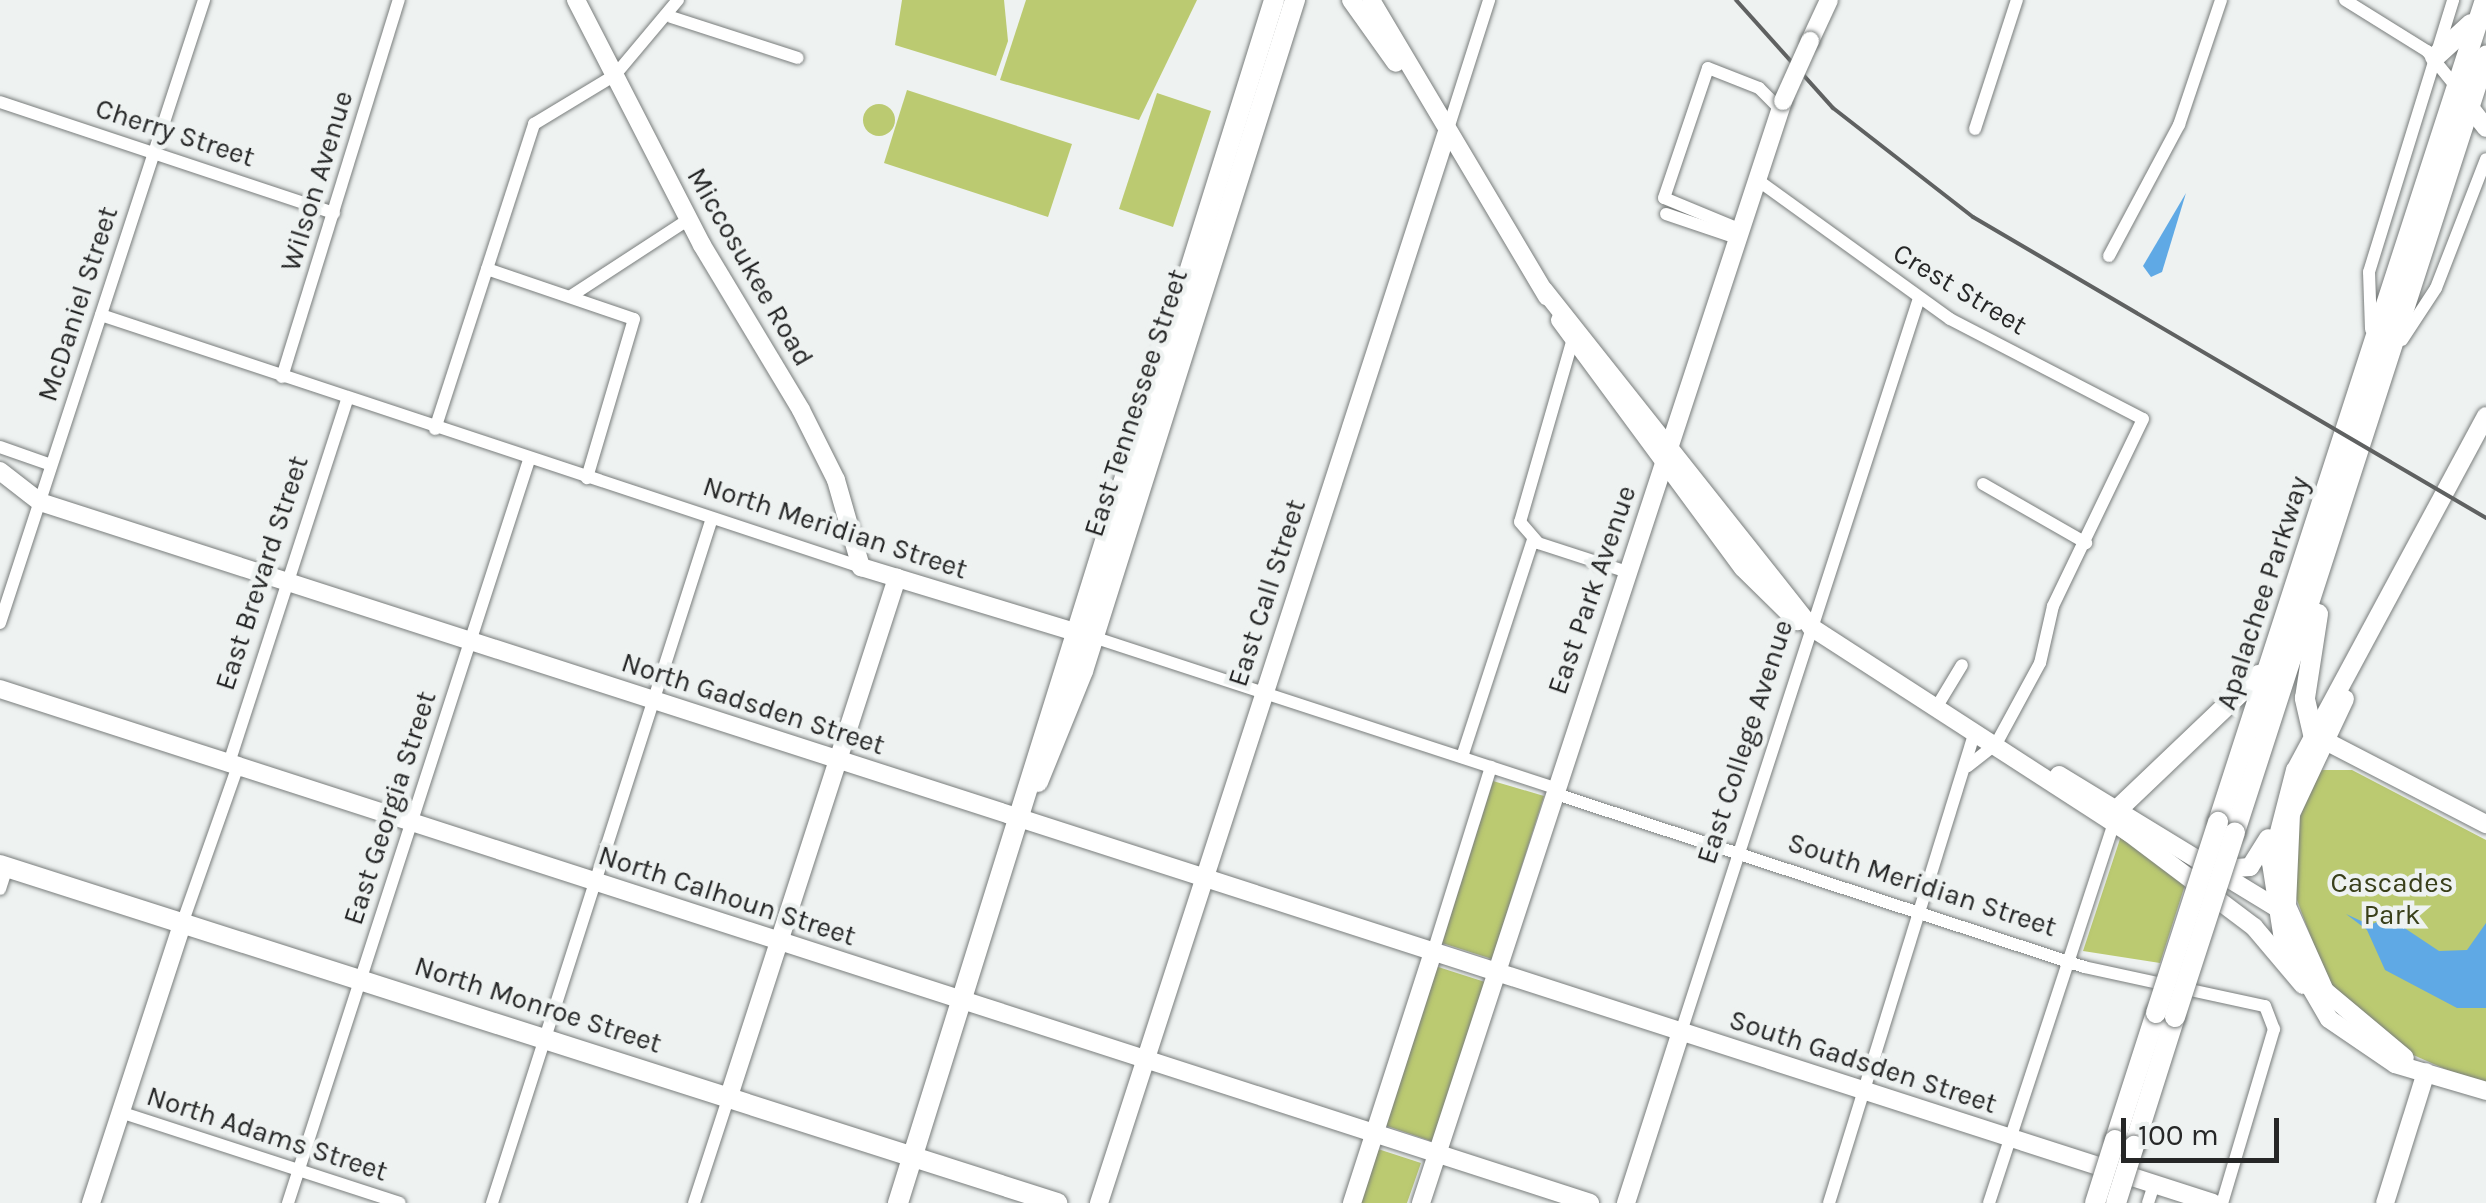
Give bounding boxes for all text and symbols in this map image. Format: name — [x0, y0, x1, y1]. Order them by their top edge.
street label: Wilson Avenue — [274, 87, 360, 275]
street label: Cherry Street — [91, 91, 259, 175]
street label: Miccosukee Road — [680, 162, 820, 372]
street label: McDaniel Street — [31, 202, 125, 406]
street label: Crest Street — [1887, 236, 2033, 342]
street label: East Tennessee Street — [1077, 265, 1195, 541]
street label: East Brevard Street — [208, 451, 316, 695]
street label: North Meridian Street — [699, 469, 971, 587]
street label: Apalachee Parkway — [2209, 472, 2317, 714]
street label: East Park Avenue — [1541, 481, 1643, 699]
street label: East Call Street — [1221, 495, 1313, 691]
street label: East College Avenue — [1690, 616, 1800, 868]
street label: North Gadsden Street — [617, 646, 889, 762]
street label: East Georgia Street — [336, 687, 444, 929]
street label: South Meridian Street — [1783, 826, 2061, 944]
street label: North Calhoun Street — [594, 839, 860, 953]
park label: Cascades Park — [2331, 866, 2453, 932]
street label: North Monroe Street — [410, 949, 666, 1061]
street label: South Gadsden Street — [1725, 1003, 2001, 1121]
street label: North Adams Street — [142, 1079, 392, 1189]
scale bar — [2126, 1098, 2284, 1160]
text: 100 m — [2138, 1117, 2219, 1153]

